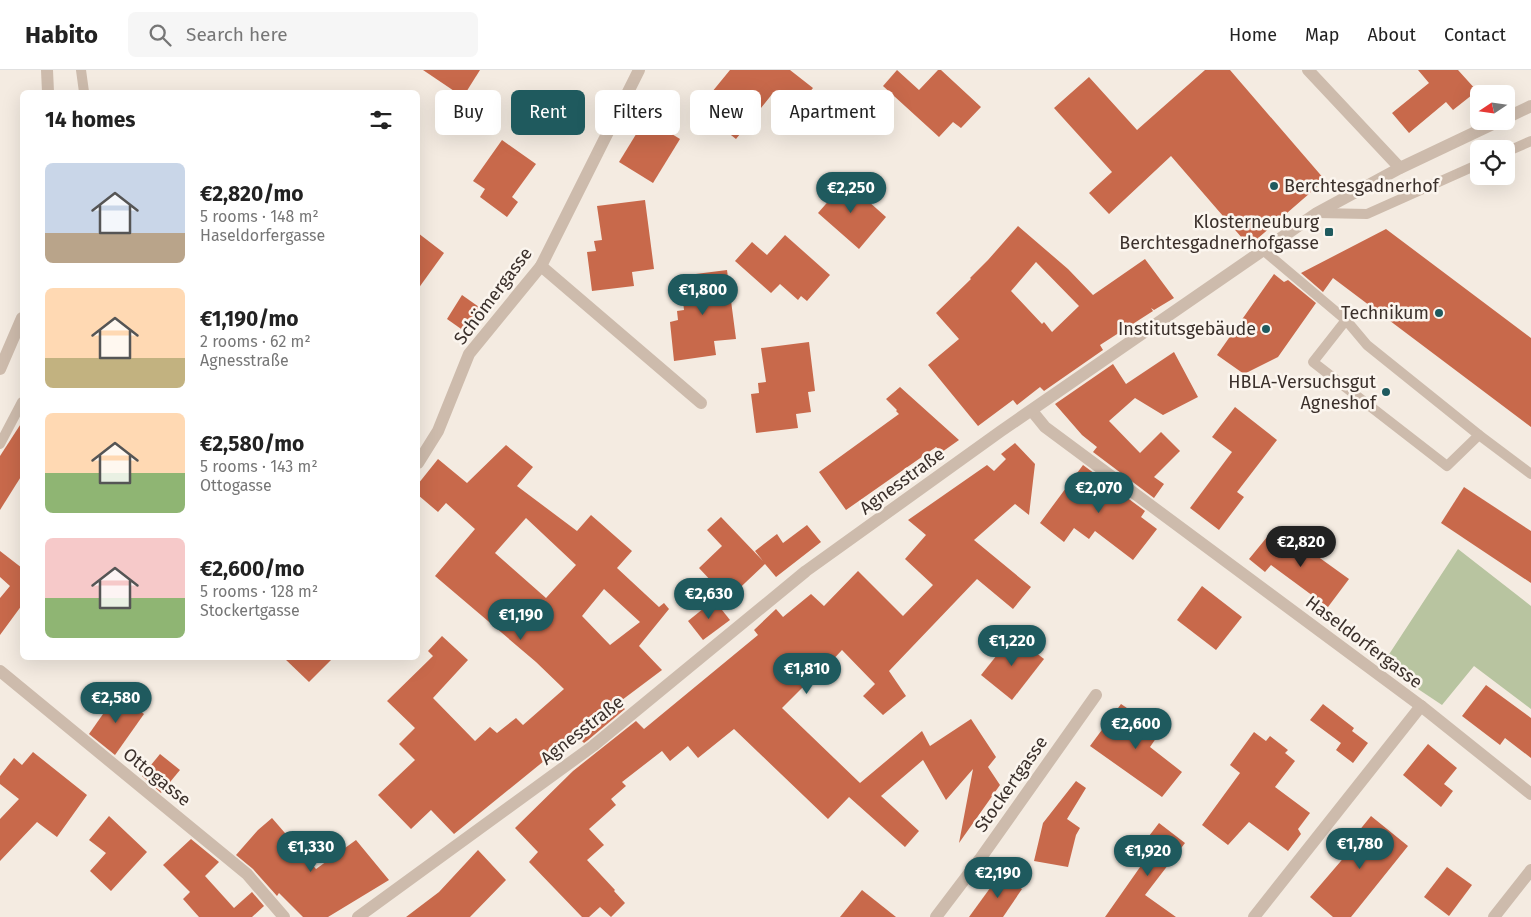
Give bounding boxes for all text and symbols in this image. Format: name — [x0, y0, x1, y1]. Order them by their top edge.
search box — [128, 12, 478, 57]
text: Habito — [25, 21, 98, 49]
icon: search — [146, 21, 174, 49]
text: Search here — [186, 23, 288, 46]
text: Home — [1229, 24, 1277, 46]
text: Map — [1305, 24, 1339, 46]
text: About — [1367, 24, 1416, 46]
text: Contact — [1444, 24, 1506, 46]
north arrow — [1470, 85, 1515, 130]
map controls — [1470, 85, 1515, 185]
chip: Buy — [435, 90, 501, 135]
chip: Rent — [511, 90, 585, 135]
chip: Filters — [595, 90, 680, 135]
chip: New — [690, 90, 761, 135]
chip: Apartment — [771, 90, 894, 135]
icon: filters — [367, 106, 395, 134]
text: 14 homes — [45, 107, 135, 133]
button: locate — [1470, 140, 1515, 185]
pin: €2,250 — [810, 172, 892, 214]
place label: Berchtesgadnerhof — [1284, 175, 1441, 197]
text: €2,250 — [827, 178, 875, 197]
marker: Berchtesgadnerhof — [1268, 180, 1280, 192]
text: €2,820/mo — [200, 181, 304, 207]
icon: home — [85, 183, 145, 243]
text: 5 rooms · 148 m² — [200, 207, 319, 226]
place label: Klosterneuburg Berchtesgadnerhofgasse — [1119, 211, 1320, 254]
text: Haseldorfergasse — [200, 226, 325, 245]
marker: Klosterneuburg Berchtesgadnerhofgasse — [1323, 226, 1335, 238]
street label: Schömergasse — [449, 243, 537, 349]
pin: €1,800 — [662, 274, 744, 316]
text: €1,800 — [679, 280, 727, 299]
place label: Technikum — [1341, 302, 1429, 324]
text: €1,190/mo — [200, 306, 299, 332]
marker: Technikum — [1433, 307, 1445, 319]
icon: home — [85, 308, 145, 368]
place label: Institutsgebäude — [1118, 318, 1256, 340]
marker: Institutsgebäude — [1260, 323, 1272, 335]
text: 2 rooms · 62 m² — [200, 332, 311, 351]
text: Agnesstraße — [200, 351, 289, 370]
place label: HBLA-Versuchsgut Agneshof — [1228, 371, 1378, 414]
marker: HBLA-Versuchsgut Agneshof — [1380, 386, 1392, 398]
text: €2,580/mo — [200, 431, 304, 457]
icon: home — [85, 433, 145, 493]
street label: Agnesstraße — [855, 443, 949, 519]
text: 5 rooms · 143 m² — [200, 457, 318, 476]
pin: €2,070 — [1058, 472, 1140, 514]
text: Ottogasse — [200, 476, 272, 495]
text: €2,070 — [1076, 478, 1122, 497]
pin: €2,820 — [1260, 526, 1342, 568]
text: €2,820 — [1277, 532, 1325, 551]
text: €2,600/mo — [200, 556, 305, 582]
icon: home — [85, 558, 145, 618]
pin: €2,630 — [668, 578, 750, 620]
text: 5 rooms · 128 m² — [200, 582, 318, 601]
text: €2,630 — [685, 584, 733, 603]
street label: Haseldorfergasse — [1301, 591, 1427, 693]
pin: €1,190 — [480, 598, 562, 641]
text: Stockertgasse — [200, 601, 300, 620]
text: €1,190 — [499, 605, 543, 624]
pin: €1,220 — [971, 624, 1053, 667]
text: €1,220 — [989, 631, 1035, 650]
pin: €1,810 — [766, 652, 848, 695]
text: €1,810 — [784, 659, 830, 678]
pin: €2,580 — [75, 682, 157, 724]
text: €2,580 — [92, 688, 140, 707]
street label: Agnesstraße — [536, 691, 628, 769]
pin: €2,600 — [1095, 708, 1177, 750]
text: €2,600 — [1112, 714, 1161, 733]
street label: Stockertgasse — [970, 732, 1052, 836]
street label: Ottogasse — [119, 743, 195, 811]
pin: €1,780 — [1319, 828, 1401, 870]
pin: €1,330 — [270, 830, 352, 873]
pin: €1,920 — [1107, 834, 1189, 877]
text: €1,780 — [1337, 834, 1383, 853]
text: €1,330 — [288, 837, 334, 856]
text: €1,920 — [1125, 841, 1171, 860]
pin: €2,190 — [957, 856, 1039, 899]
text: €2,190 — [975, 863, 1021, 882]

